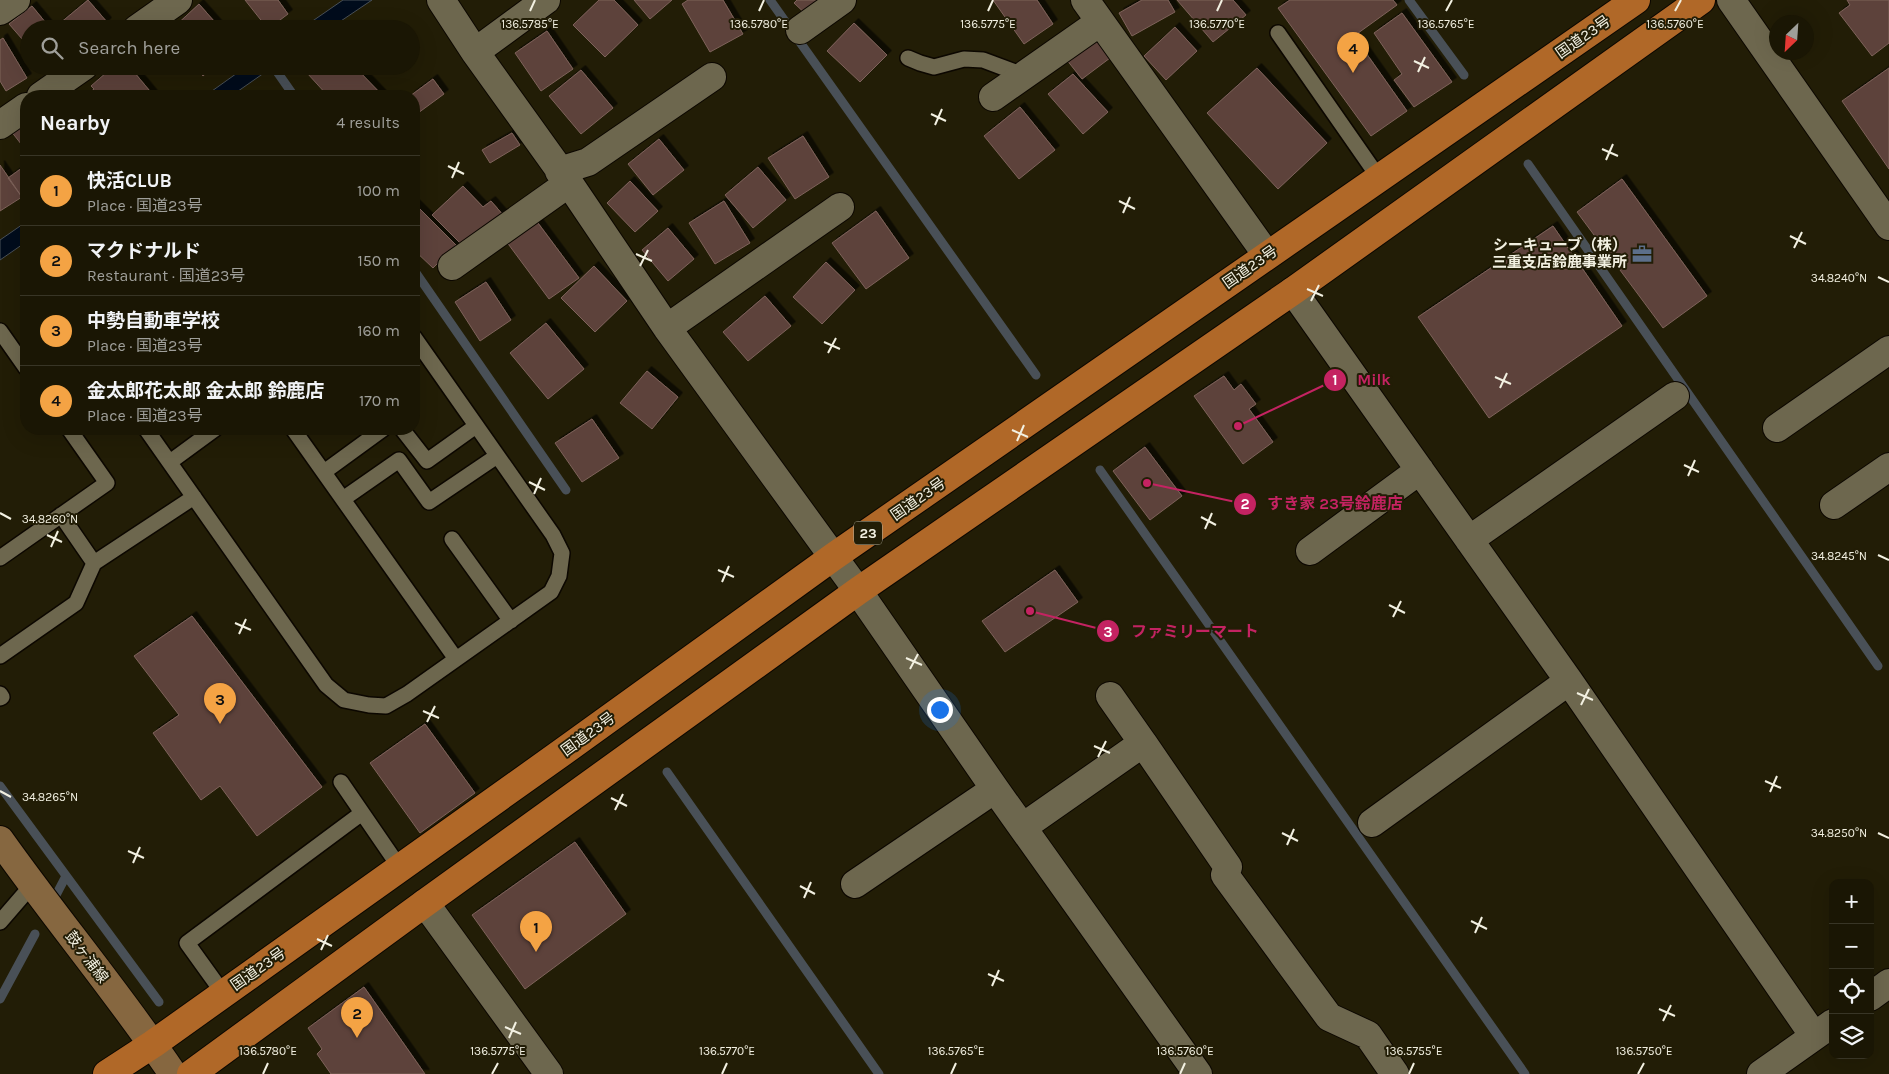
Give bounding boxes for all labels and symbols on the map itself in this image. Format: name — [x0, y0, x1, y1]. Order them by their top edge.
street label: 国道23号 — [1552, 12, 1614, 62]
north arrow — [1769, 15, 1814, 60]
text: 136.5785°E — [501, 17, 559, 31]
text: 136.5780°E — [730, 17, 788, 31]
text: 136.5775°E — [960, 17, 1016, 31]
text: 136.5770°E — [1189, 17, 1245, 31]
text: 136.5765°E — [1418, 17, 1474, 31]
text: 136.5760°E — [1646, 17, 1704, 31]
pin: 4 — [1337, 32, 1369, 73]
place label: シーキューブ（株） 三重支店鈴鹿事業所 — [1492, 236, 1627, 271]
street label: 国道23号 — [1219, 242, 1281, 292]
office icon: シーキューブ（株） 三重支店鈴鹿事業所 — [1631, 243, 1653, 265]
text: 34.8240°N — [1811, 271, 1867, 285]
callout: Milk — [1322, 364, 1401, 395]
text: Milk — [1357, 370, 1391, 389]
text: 1 — [1332, 371, 1338, 389]
street label: 国道23号 — [887, 474, 949, 524]
callout: すき家 23号鈴鹿店 — [1232, 488, 1413, 519]
text: すき家 23号鈴鹿店 — [1267, 494, 1403, 513]
text: 2 — [1240, 495, 1250, 513]
text: 34.8260°N — [22, 512, 78, 526]
road number: 23 — [854, 522, 882, 544]
text: 34.8245°N — [1811, 549, 1867, 563]
callout: ファミリーマート — [1096, 616, 1269, 647]
text: ファミリーマート — [1131, 622, 1259, 641]
text: 3 — [1103, 623, 1113, 641]
pin: 3 — [204, 683, 236, 724]
your location — [927, 697, 953, 723]
street label: 国道23号 — [557, 708, 619, 760]
text: 34.8265°N — [22, 790, 78, 804]
text: 34.8250°N — [1811, 826, 1867, 840]
pin: 1 — [520, 911, 552, 952]
street label: 鼓ヶ浦線 — [62, 928, 112, 986]
street label: 国道23号 — [227, 944, 289, 994]
pin: 2 — [341, 997, 373, 1038]
text: 136.5780°E — [239, 1044, 297, 1058]
text: 136.5775°E — [470, 1044, 526, 1058]
text: 136.5770°E — [699, 1044, 755, 1058]
text: 136.5765°E — [928, 1044, 984, 1058]
text: 136.5760°E — [1156, 1044, 1214, 1058]
text: 136.5755°E — [1386, 1044, 1442, 1058]
text: 136.5750°E — [1615, 1044, 1673, 1058]

